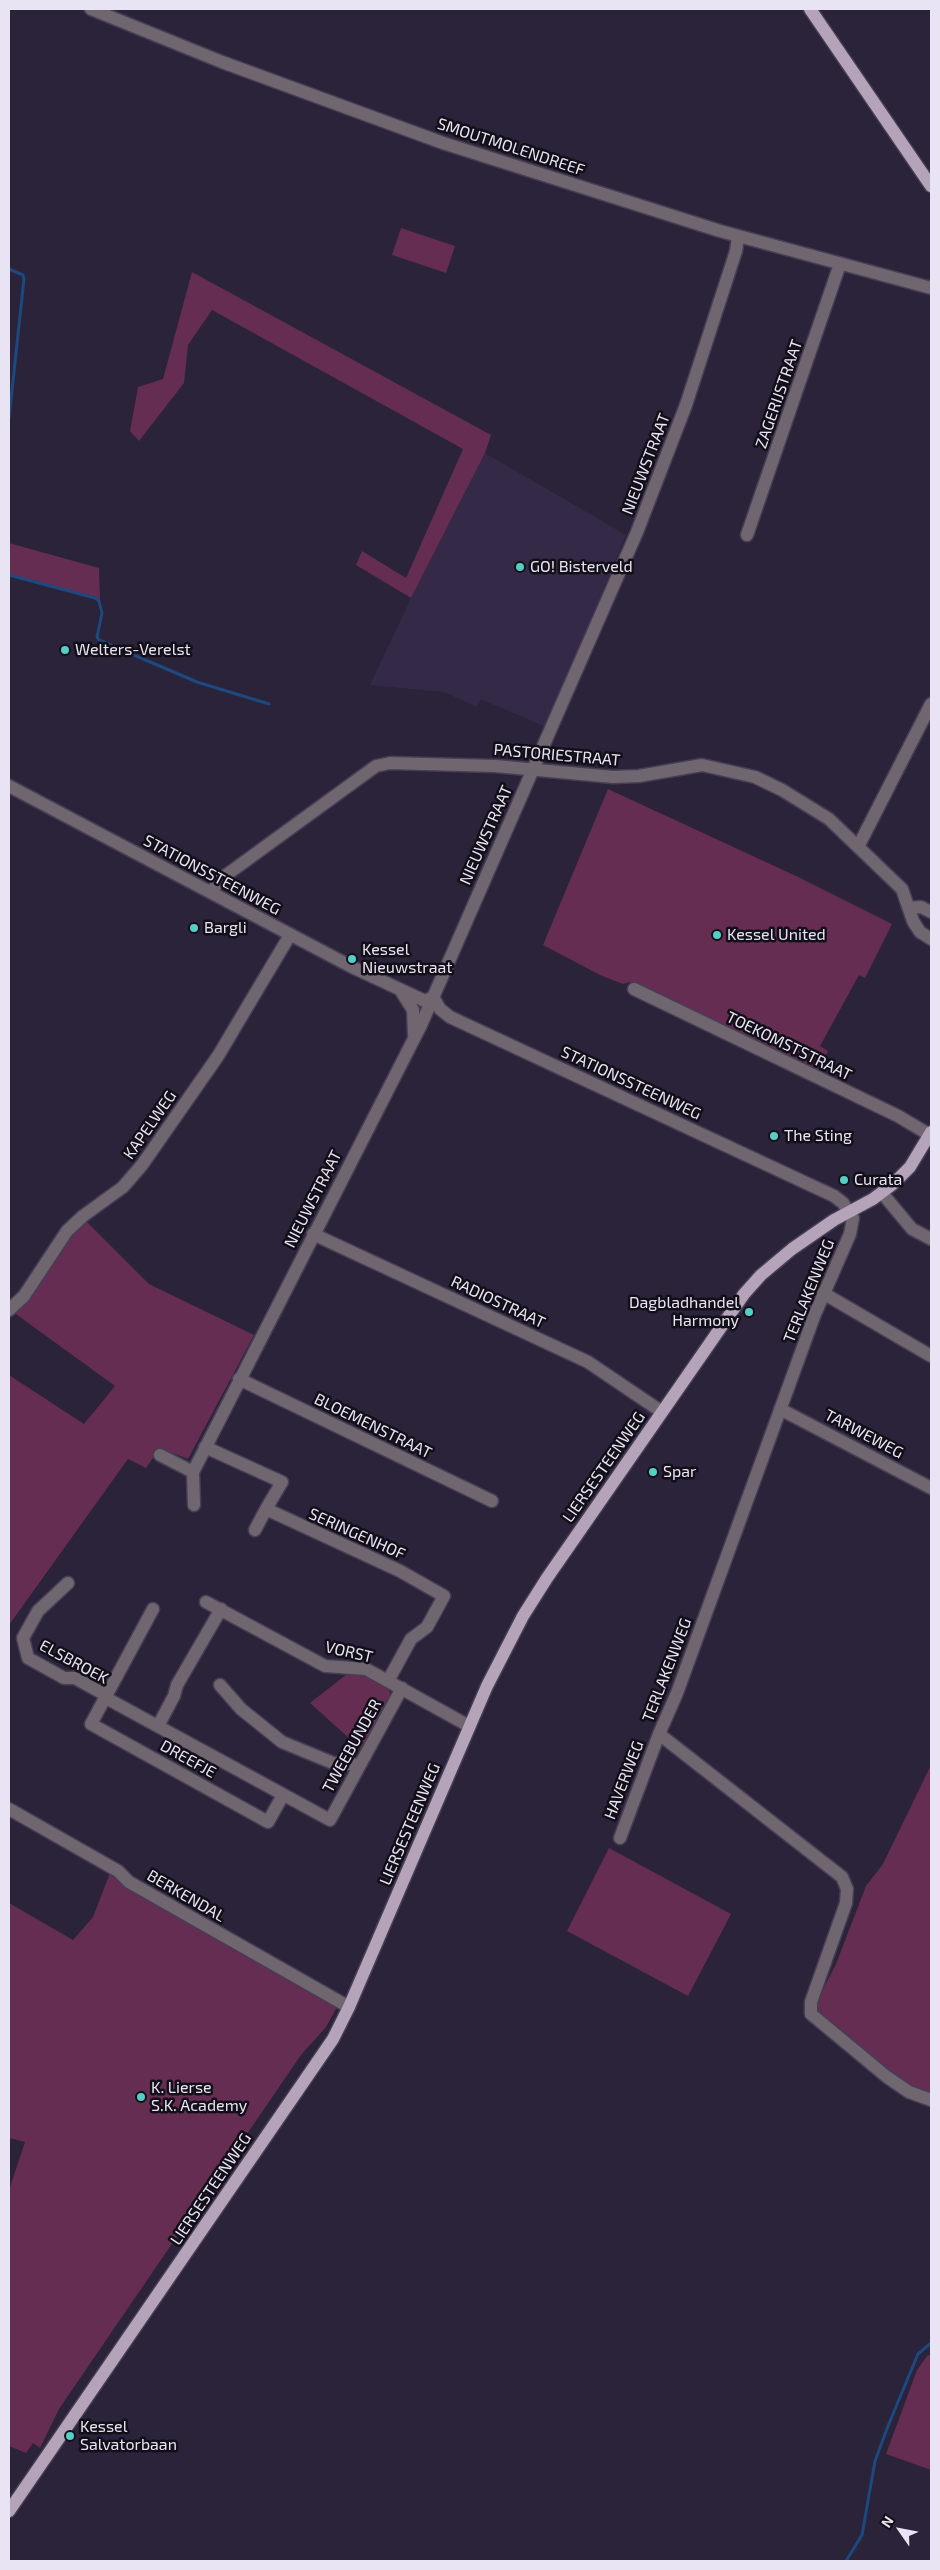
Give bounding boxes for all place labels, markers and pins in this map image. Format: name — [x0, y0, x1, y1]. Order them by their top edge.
place label: GO! Bisterveld — [530, 557, 633, 577]
marker: GO! Bisterveld — [514, 561, 526, 573]
place label: Welters-Verelst — [75, 640, 191, 660]
marker: Welters-Verelst — [59, 644, 71, 656]
place label: Bargli — [204, 918, 247, 938]
marker: Bargli — [188, 922, 200, 934]
place label: Kessel United — [727, 925, 826, 945]
marker: Kessel United — [711, 929, 723, 941]
place label: Kessel Nieuwstraat — [362, 940, 452, 978]
marker: Kessel Nieuwstraat — [346, 953, 358, 965]
place label: The Sting — [784, 1126, 852, 1146]
marker: The Sting — [768, 1130, 780, 1142]
place label: Curata — [854, 1170, 902, 1190]
marker: Curata — [838, 1174, 850, 1186]
place label: Dagbladhandel Harmony — [629, 1293, 739, 1331]
marker: Dagbladhandel Harmony — [743, 1306, 755, 1318]
place label: Spar — [663, 1462, 696, 1482]
marker: Spar — [647, 1466, 659, 1478]
place label: K. Lierse S.K. Academy — [151, 2078, 247, 2116]
marker: K. Lierse S.K. Academy — [135, 2091, 147, 2103]
place label: Kessel Salvatorbaan — [80, 2417, 177, 2455]
marker: Kessel Salvatorbaan — [64, 2430, 76, 2442]

